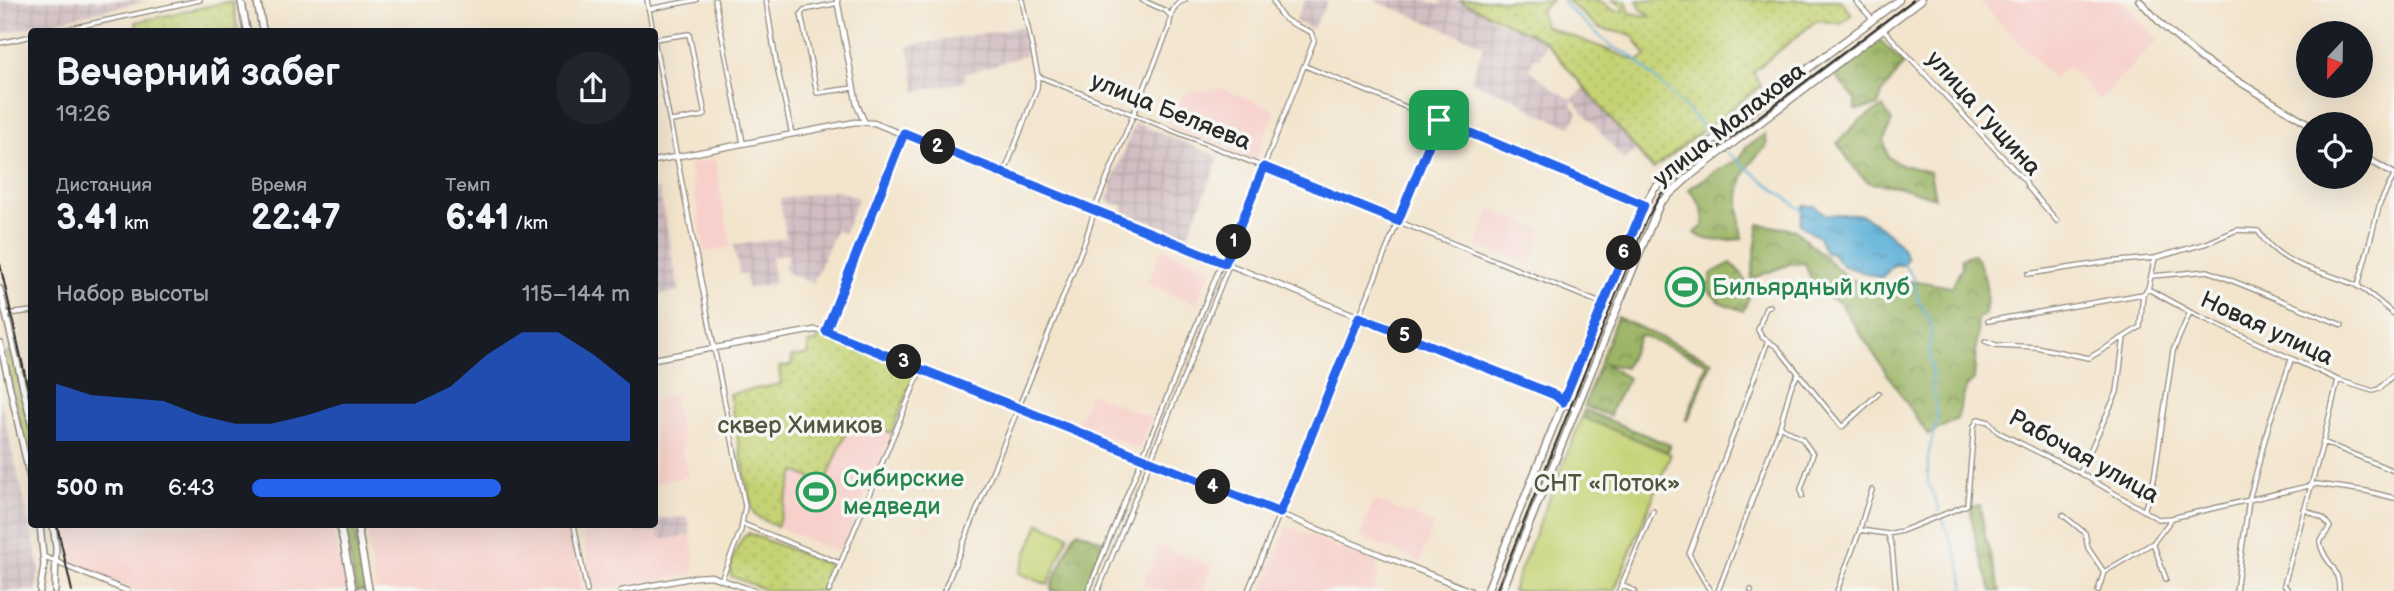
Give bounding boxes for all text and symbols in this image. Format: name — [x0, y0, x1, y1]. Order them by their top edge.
north arrow — [2296, 21, 2373, 98]
map controls — [2296, 21, 2373, 189]
street label: улица Гущина — [1920, 45, 2047, 182]
text: Вечерний забег — [56, 51, 340, 96]
button: share — [556, 51, 630, 125]
street label: улица Малахова — [1648, 56, 1811, 193]
street label: улица Беляева — [1087, 66, 1255, 157]
pin — [1409, 90, 1469, 150]
text: 19:26 — [56, 100, 110, 128]
icon: arrive — [1420, 101, 1458, 139]
button: locate — [2296, 112, 2373, 189]
pin: 2 — [920, 130, 956, 164]
text: 2 — [932, 135, 943, 158]
text: Дистанция — [56, 174, 152, 197]
text: Время — [251, 174, 307, 197]
text: Темп — [445, 174, 490, 197]
text: 3.41 — [56, 197, 119, 240]
text: 22:47 — [251, 197, 341, 240]
text: 6:41 — [445, 197, 510, 240]
text: km — [119, 212, 149, 235]
text: /km — [510, 212, 548, 235]
pin: 1 — [1216, 224, 1252, 260]
text: 1 — [1230, 230, 1238, 253]
pin: 6 — [1606, 236, 1642, 270]
text: 6 — [1618, 241, 1629, 264]
sports icon: Бильярдный клуб — [1664, 266, 1706, 308]
place label: Бильярдный клуб — [1712, 273, 1910, 302]
text: Набор высоты — [56, 280, 209, 308]
text: 115–144 m — [522, 280, 630, 308]
street label: Новая улица — [2196, 285, 2338, 372]
pin: 5 — [1388, 318, 1422, 354]
text: 5 — [1399, 324, 1410, 347]
pin: 3 — [886, 344, 922, 380]
text: 3 — [898, 350, 909, 373]
street label: Рабочая улица — [2003, 403, 2164, 510]
park label: сквер Химиков — [717, 411, 883, 440]
place label: Сибирские медведи — [843, 464, 964, 521]
park label: СНТ «Поток» — [1534, 469, 1680, 498]
pin: 4 — [1196, 470, 1230, 504]
sports icon: Сибирские медведи — [795, 471, 837, 513]
text: 500 m — [56, 474, 124, 502]
text: 6:43 — [168, 474, 215, 502]
text: 4 — [1207, 475, 1218, 498]

